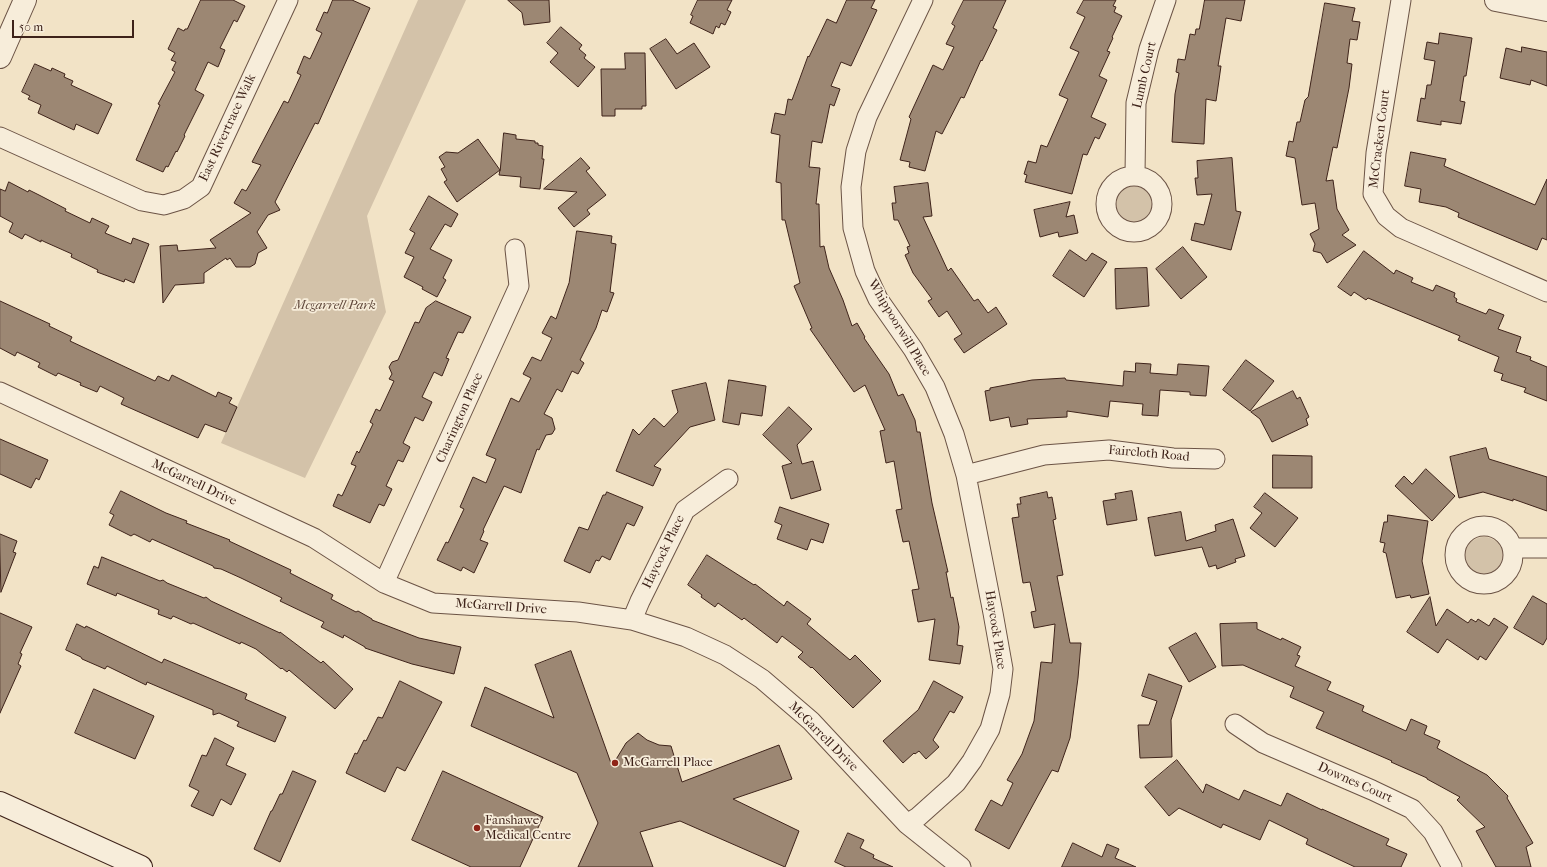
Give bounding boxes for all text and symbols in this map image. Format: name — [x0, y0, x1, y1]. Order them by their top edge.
scale bar — [14, 12, 136, 38]
text: 50 m — [19, 20, 43, 34]
street label: Lumb Court — [1130, 40, 1160, 110]
street label: East Rivertrace Walk — [196, 72, 260, 184]
street label: McCracken Court — [1366, 89, 1394, 189]
street label: Whippoorwill Place — [864, 277, 934, 379]
park label: Mcgarrell Park — [294, 298, 376, 314]
street label: Charington Place — [433, 370, 487, 466]
street label: Faircloth Road — [1108, 443, 1190, 465]
street label: McGarrell Drive — [149, 457, 239, 509]
street label: Haycock Place — [639, 513, 689, 591]
street label: Haycock Place — [981, 589, 1009, 671]
street label: McGarrell Drive — [455, 596, 547, 618]
street label: McGarrell Drive — [785, 699, 861, 775]
place label: McGarrell Place — [623, 755, 713, 771]
marker: McGarrell Place — [610, 758, 620, 768]
street label: Downes Court — [1315, 760, 1395, 806]
place label: Fanshawe Medical Centre — [485, 813, 571, 844]
marker: Fanshawe Medical Centre — [472, 823, 482, 833]

